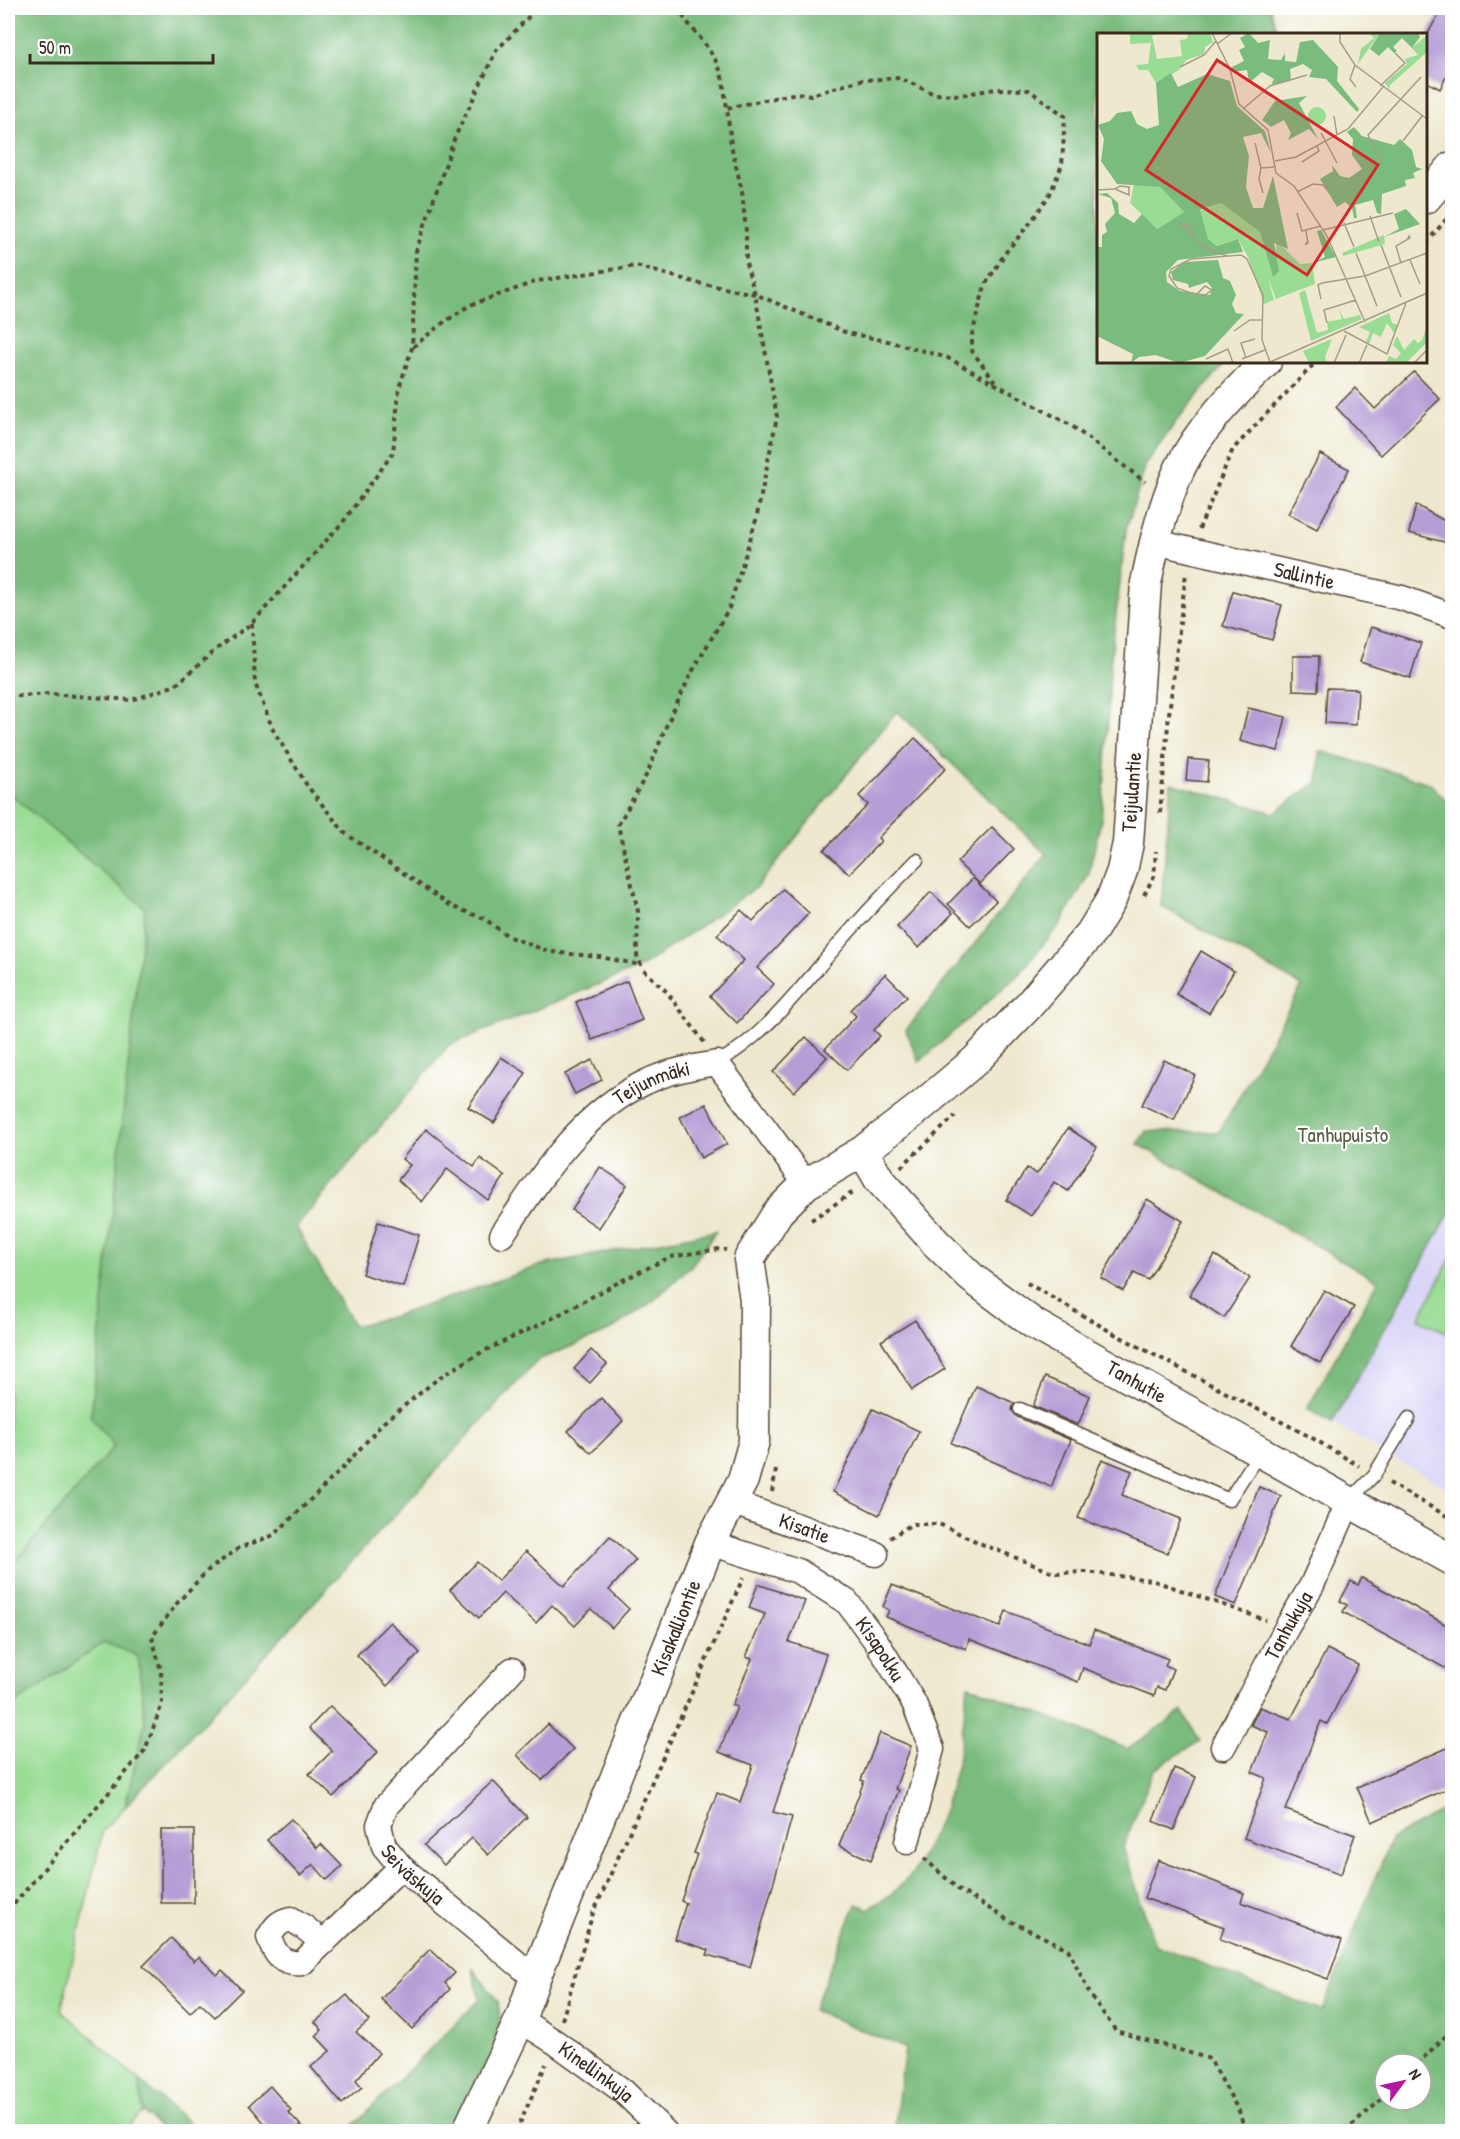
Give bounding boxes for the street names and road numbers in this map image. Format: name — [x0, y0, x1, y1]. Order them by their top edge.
street label: Sallintie — [1271, 554, 1338, 596]
street label: Teijulantie — [1114, 751, 1148, 833]
street label: Teijunmäki — [607, 1053, 693, 1112]
street label: Tanhutie — [1101, 1353, 1172, 1410]
street label: Kisatie — [775, 1505, 834, 1550]
street label: Kisakalliontie — [643, 1575, 708, 1680]
street label: Tanhukuja — [1257, 1585, 1319, 1665]
street label: Kisapolku — [849, 1610, 913, 1687]
street label: Seiväskuja — [374, 1838, 451, 1911]
street label: Kinellinkuja — [553, 2034, 641, 2108]

